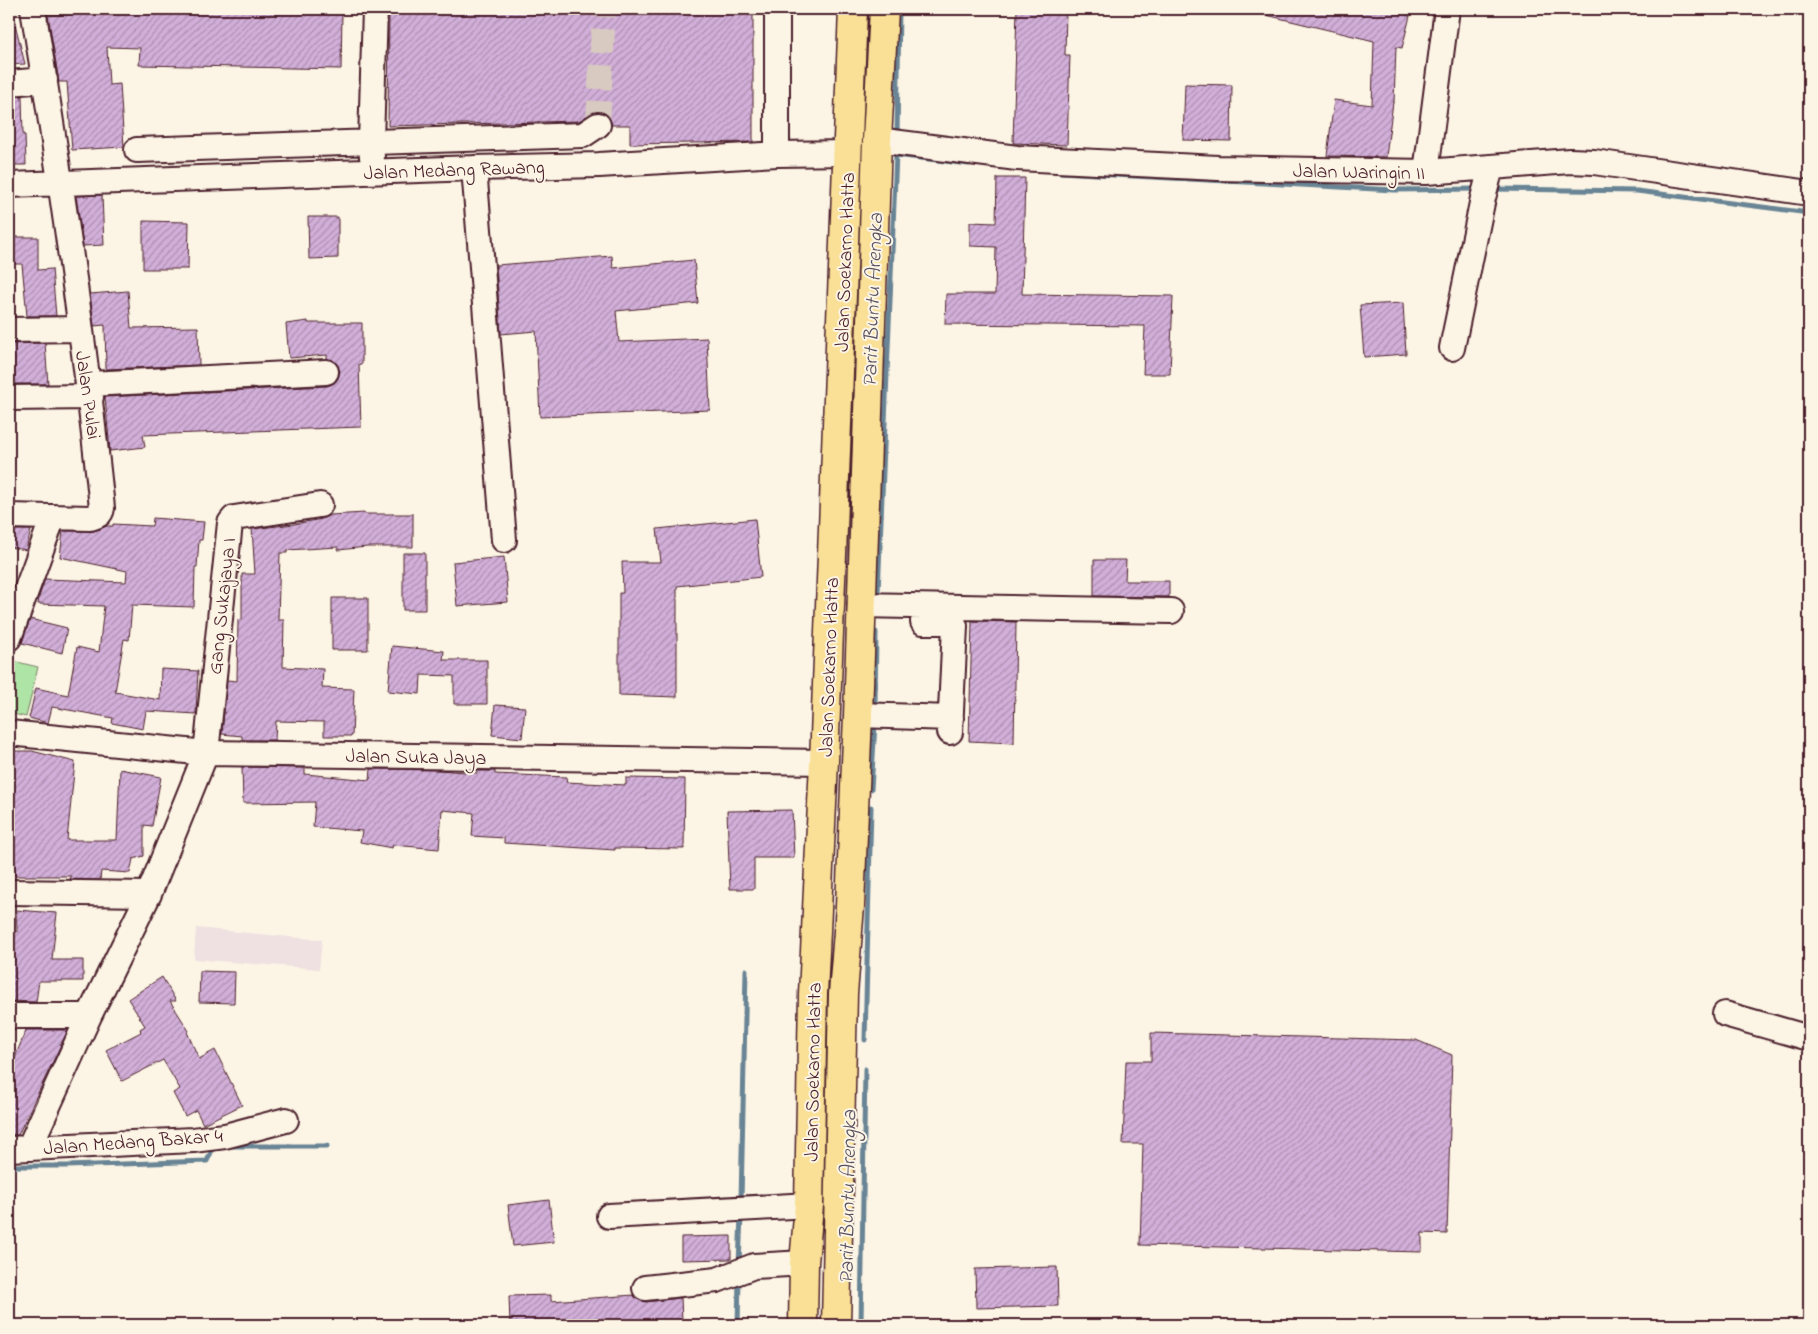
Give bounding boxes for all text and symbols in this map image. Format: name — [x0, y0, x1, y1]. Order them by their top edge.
street label: Jalan Medang Rawang — [363, 154, 545, 190]
street label: Jalan Waringin II — [1292, 158, 1425, 190]
street label: Jalan Soekarno Hatta — [829, 172, 864, 352]
water label: Parit Buntu Arengka — [856, 212, 893, 388]
street label: Jalan Pulai — [66, 349, 107, 441]
street label: Gang Sukajaya I — [202, 536, 246, 676]
street label: Jalan Soekarno Hatta — [813, 577, 848, 757]
street label: Jalan Suka Jaya — [345, 743, 487, 774]
street label: Jalan Soekarno Hatta — [798, 982, 831, 1162]
water label: Parit Buntu Arengka — [832, 1109, 867, 1284]
street label: Jalan Medang Bakar 4 — [42, 1123, 224, 1165]

